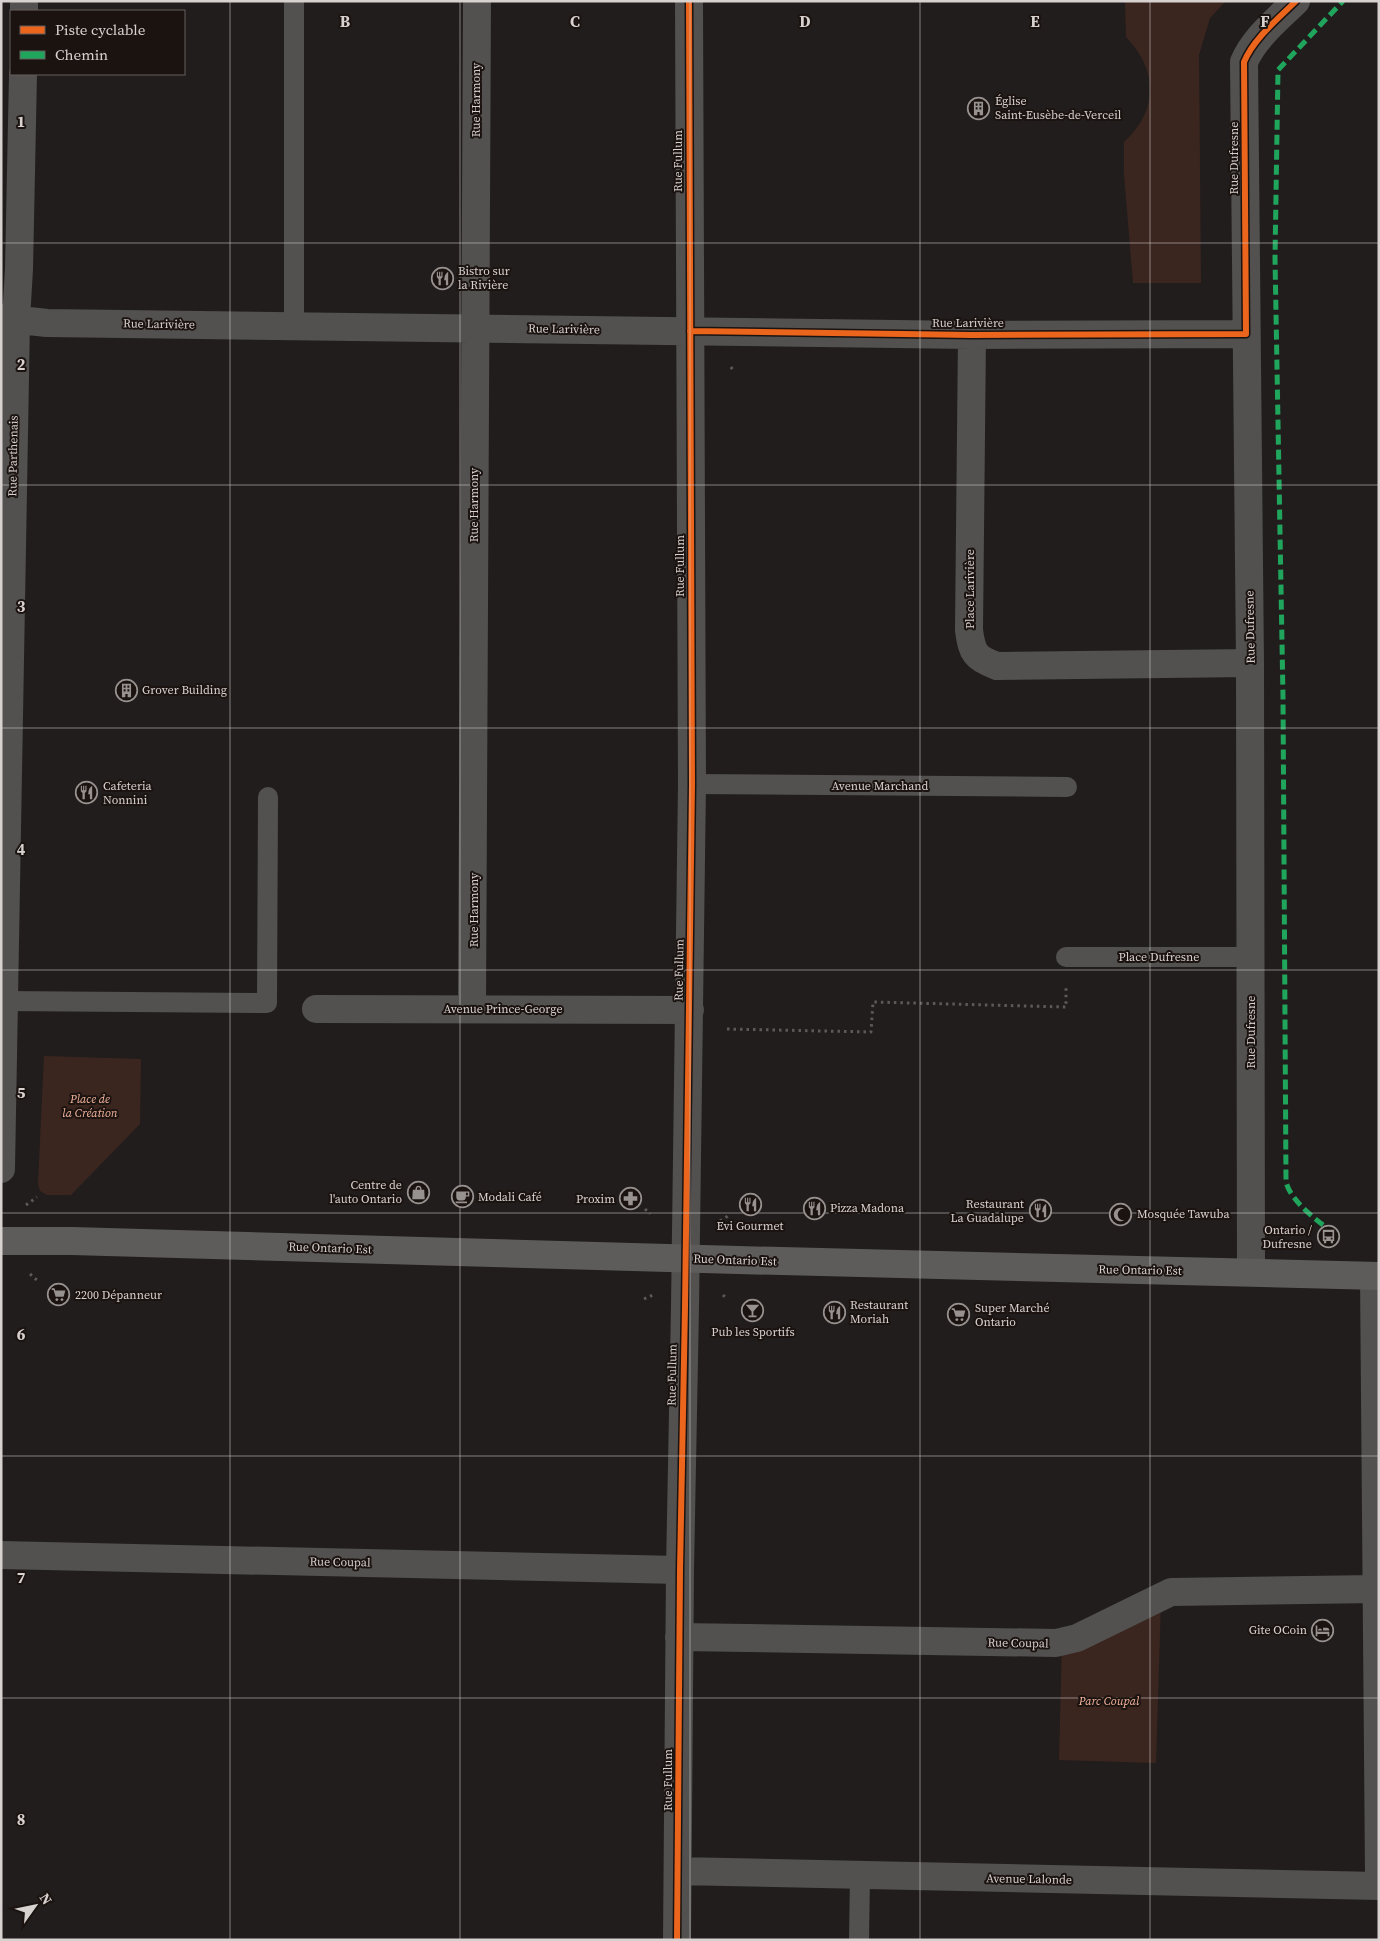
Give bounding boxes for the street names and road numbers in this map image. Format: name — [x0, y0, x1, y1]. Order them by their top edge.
street label: Rue Harmony — [468, 62, 484, 137]
street label: Rue Dufresne — [1226, 122, 1242, 194]
street label: Rue Fullum — [670, 130, 686, 192]
street label: Rue Larivière — [123, 315, 195, 333]
street label: Rue Larivière — [932, 315, 1004, 331]
street label: Rue Larivière — [528, 320, 600, 338]
street label: Rue Parthenais — [4, 415, 22, 497]
street label: Rue Harmony — [466, 467, 482, 542]
street label: Rue Fullum — [672, 535, 688, 597]
street label: Place Larivière — [962, 549, 978, 629]
street label: Rue Dufresne — [1241, 590, 1259, 664]
street label: Avenue Marchand — [832, 778, 929, 794]
street label: Rue Harmony — [466, 872, 482, 947]
street label: Rue Fullum — [670, 939, 688, 1001]
street label: Place Dufresne — [1119, 949, 1199, 965]
street label: Rue Dufresne — [1243, 996, 1259, 1068]
street label: Avenue Prince-George — [443, 1001, 563, 1017]
street label: Rue Ontario Est — [288, 1239, 372, 1257]
street label: Rue Ontario Est — [693, 1251, 777, 1269]
street label: Rue Ontario Est — [1098, 1261, 1182, 1279]
street label: Rue Fullum — [663, 1344, 681, 1406]
street label: Rue Coupal — [309, 1553, 371, 1571]
street label: Rue Coupal — [987, 1634, 1049, 1652]
street label: Rue Fullum — [660, 1749, 676, 1811]
street label: Avenue Lalonde — [986, 1870, 1072, 1888]

